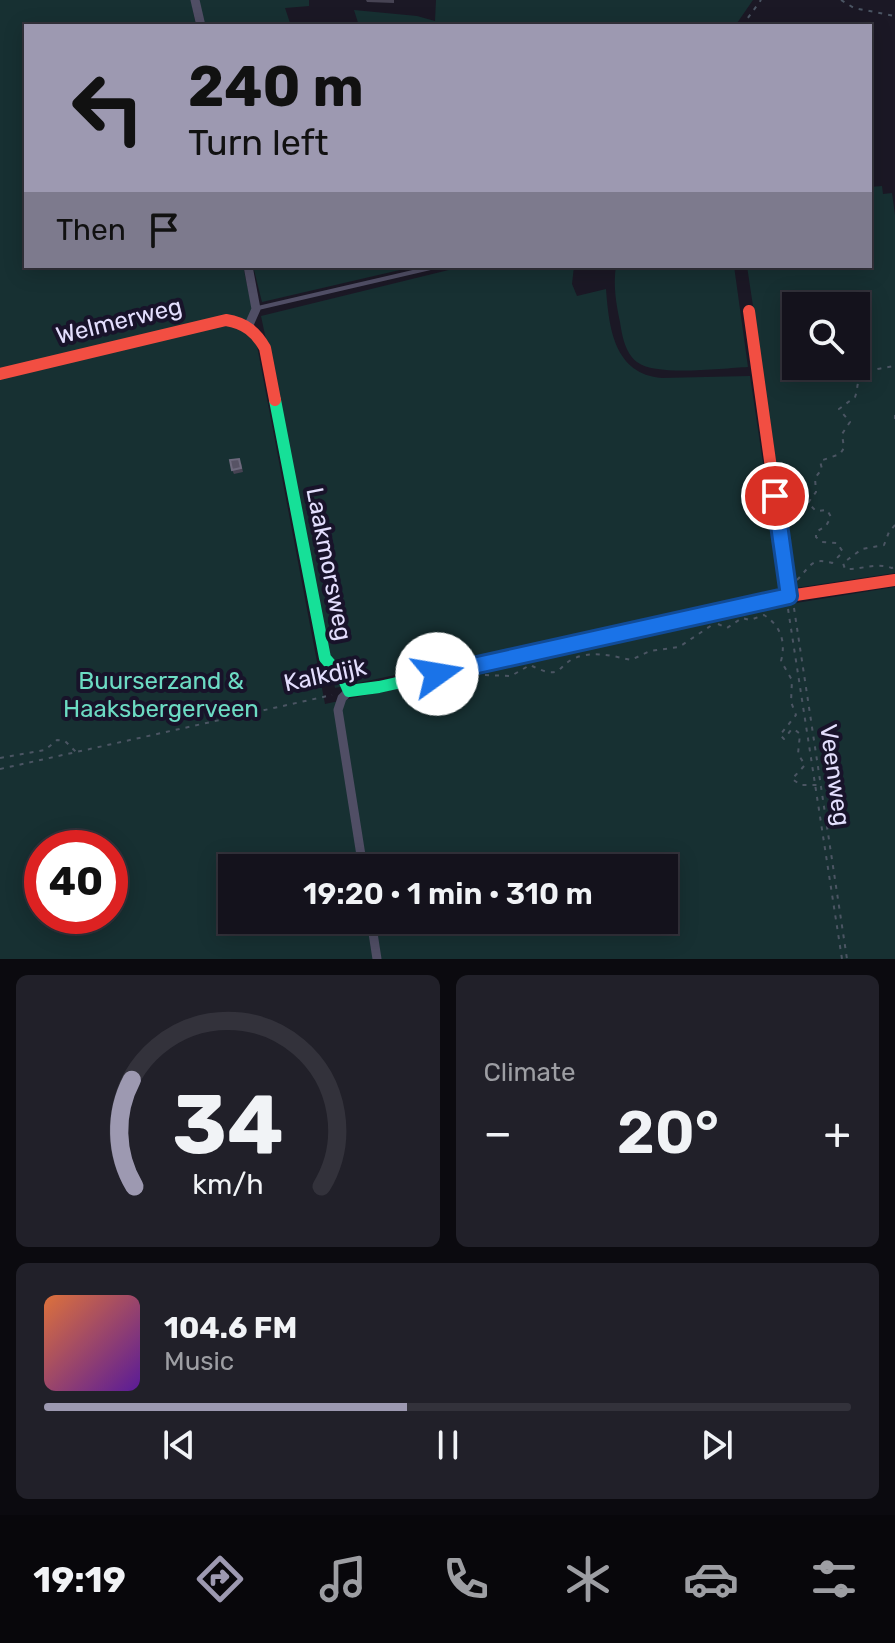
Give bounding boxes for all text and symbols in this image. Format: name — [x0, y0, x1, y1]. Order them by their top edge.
text: 240 m — [188, 54, 364, 120]
icon: left — [56, 56, 160, 160]
text: Turn left — [188, 121, 329, 164]
icon: arrive — [142, 208, 186, 252]
text: Then — [56, 212, 126, 248]
street label: Welmerweg — [53, 292, 185, 350]
map controls — [782, 292, 870, 380]
button: search — [782, 292, 870, 380]
pin — [741, 462, 809, 530]
icon: arrive — [753, 474, 797, 518]
street label: Laakmorsweg — [300, 485, 358, 643]
position arrow — [395, 632, 479, 716]
street label: Kalkdijk — [281, 652, 369, 697]
park label: Buurserzand & Haaksbergerveen — [63, 667, 259, 723]
street label: Veenweg — [814, 722, 856, 828]
speed limit sign: 40 — [24, 830, 128, 934]
text: 19:20 · 1 min · 310 m — [303, 876, 593, 912]
text: Climate — [484, 1057, 576, 1088]
text: 34 — [172, 1075, 284, 1174]
text: 20° — [617, 1097, 719, 1168]
text: − — [484, 1107, 512, 1159]
text: + — [824, 1107, 851, 1159]
text: km/h — [192, 1167, 263, 1201]
text: 104.6 FM — [164, 1310, 297, 1346]
text: Music — [164, 1346, 234, 1377]
icon: previous — [157, 1423, 201, 1467]
icon: pause — [426, 1423, 470, 1467]
icon: next — [695, 1423, 739, 1467]
icon: directions — [192, 1551, 248, 1607]
icon: music — [315, 1551, 371, 1607]
icon: phone — [438, 1551, 494, 1607]
icon: climate — [560, 1551, 616, 1607]
icon: car — [683, 1551, 739, 1607]
icon: filters — [806, 1551, 862, 1607]
text: 19:19 — [33, 1558, 126, 1601]

